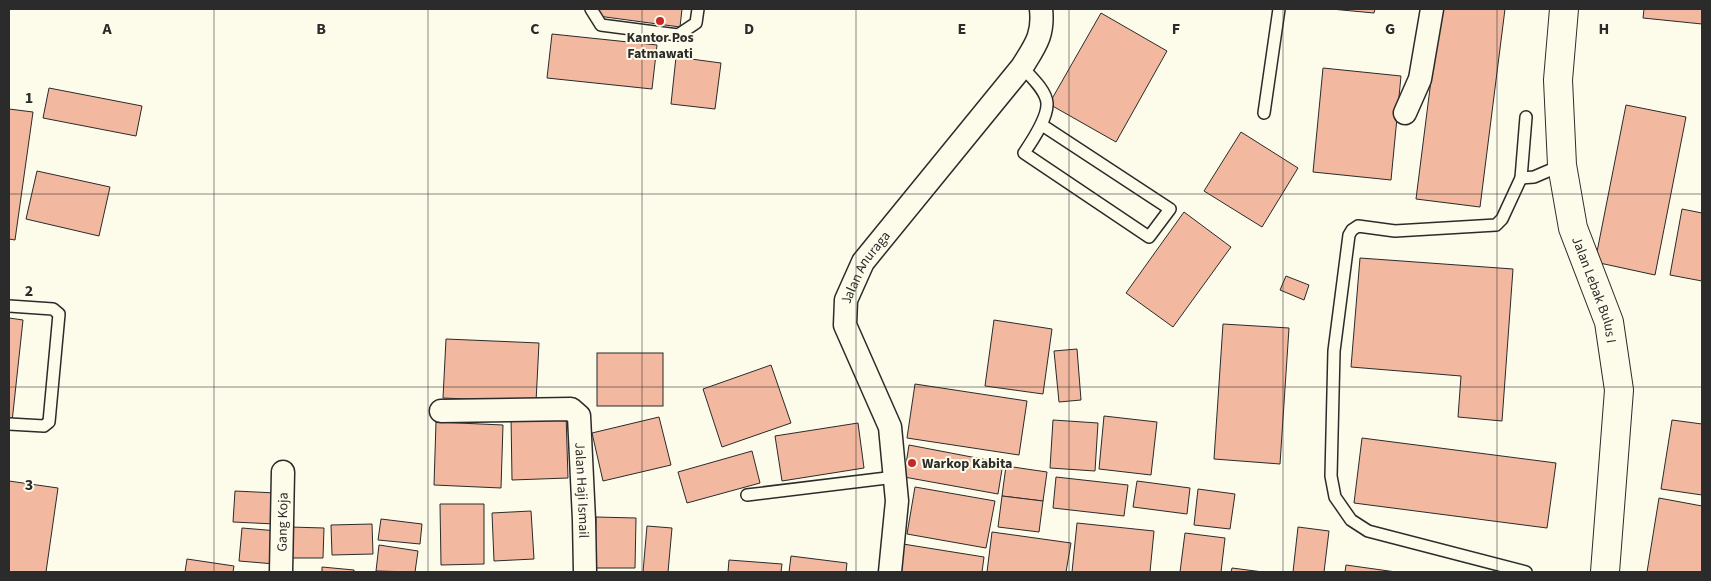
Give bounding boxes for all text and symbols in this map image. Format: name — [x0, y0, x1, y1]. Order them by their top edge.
marker: Kantor Pos Fatmawati — [654, 15, 666, 27]
text: A — [101, 18, 112, 40]
text: B — [316, 18, 326, 40]
text: C — [530, 18, 540, 40]
text: D — [744, 18, 754, 40]
text: E — [958, 18, 966, 40]
text: F — [1172, 18, 1180, 40]
text: G — [1385, 18, 1395, 40]
text: H — [1599, 18, 1609, 40]
place label: Kantor Pos Fatmawati — [626, 28, 694, 64]
text: 1 — [25, 87, 33, 109]
street label: Jalan Anuraga — [837, 227, 895, 304]
street label: Jalan Lebak Bulus I — [1566, 234, 1621, 345]
text: 2 — [25, 280, 33, 302]
street label: Jalan Haji Ismail — [569, 442, 593, 539]
place label: Warkop Kabita — [922, 454, 1012, 474]
marker: Warkop Kabita — [906, 457, 918, 469]
text: 3 — [25, 474, 33, 496]
street label: Gang Koja — [272, 492, 294, 552]

